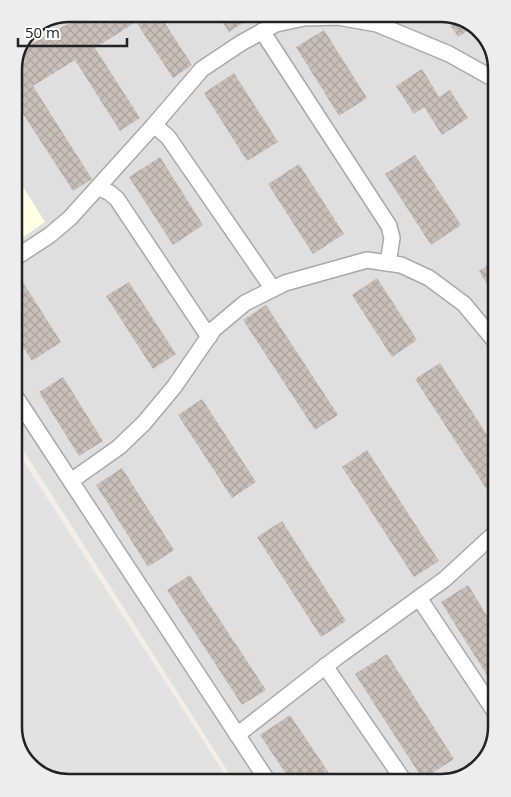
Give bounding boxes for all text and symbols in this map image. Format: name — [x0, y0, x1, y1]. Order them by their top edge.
scale bar — [18, 15, 126, 47]
text: 50 m — [25, 22, 60, 42]

